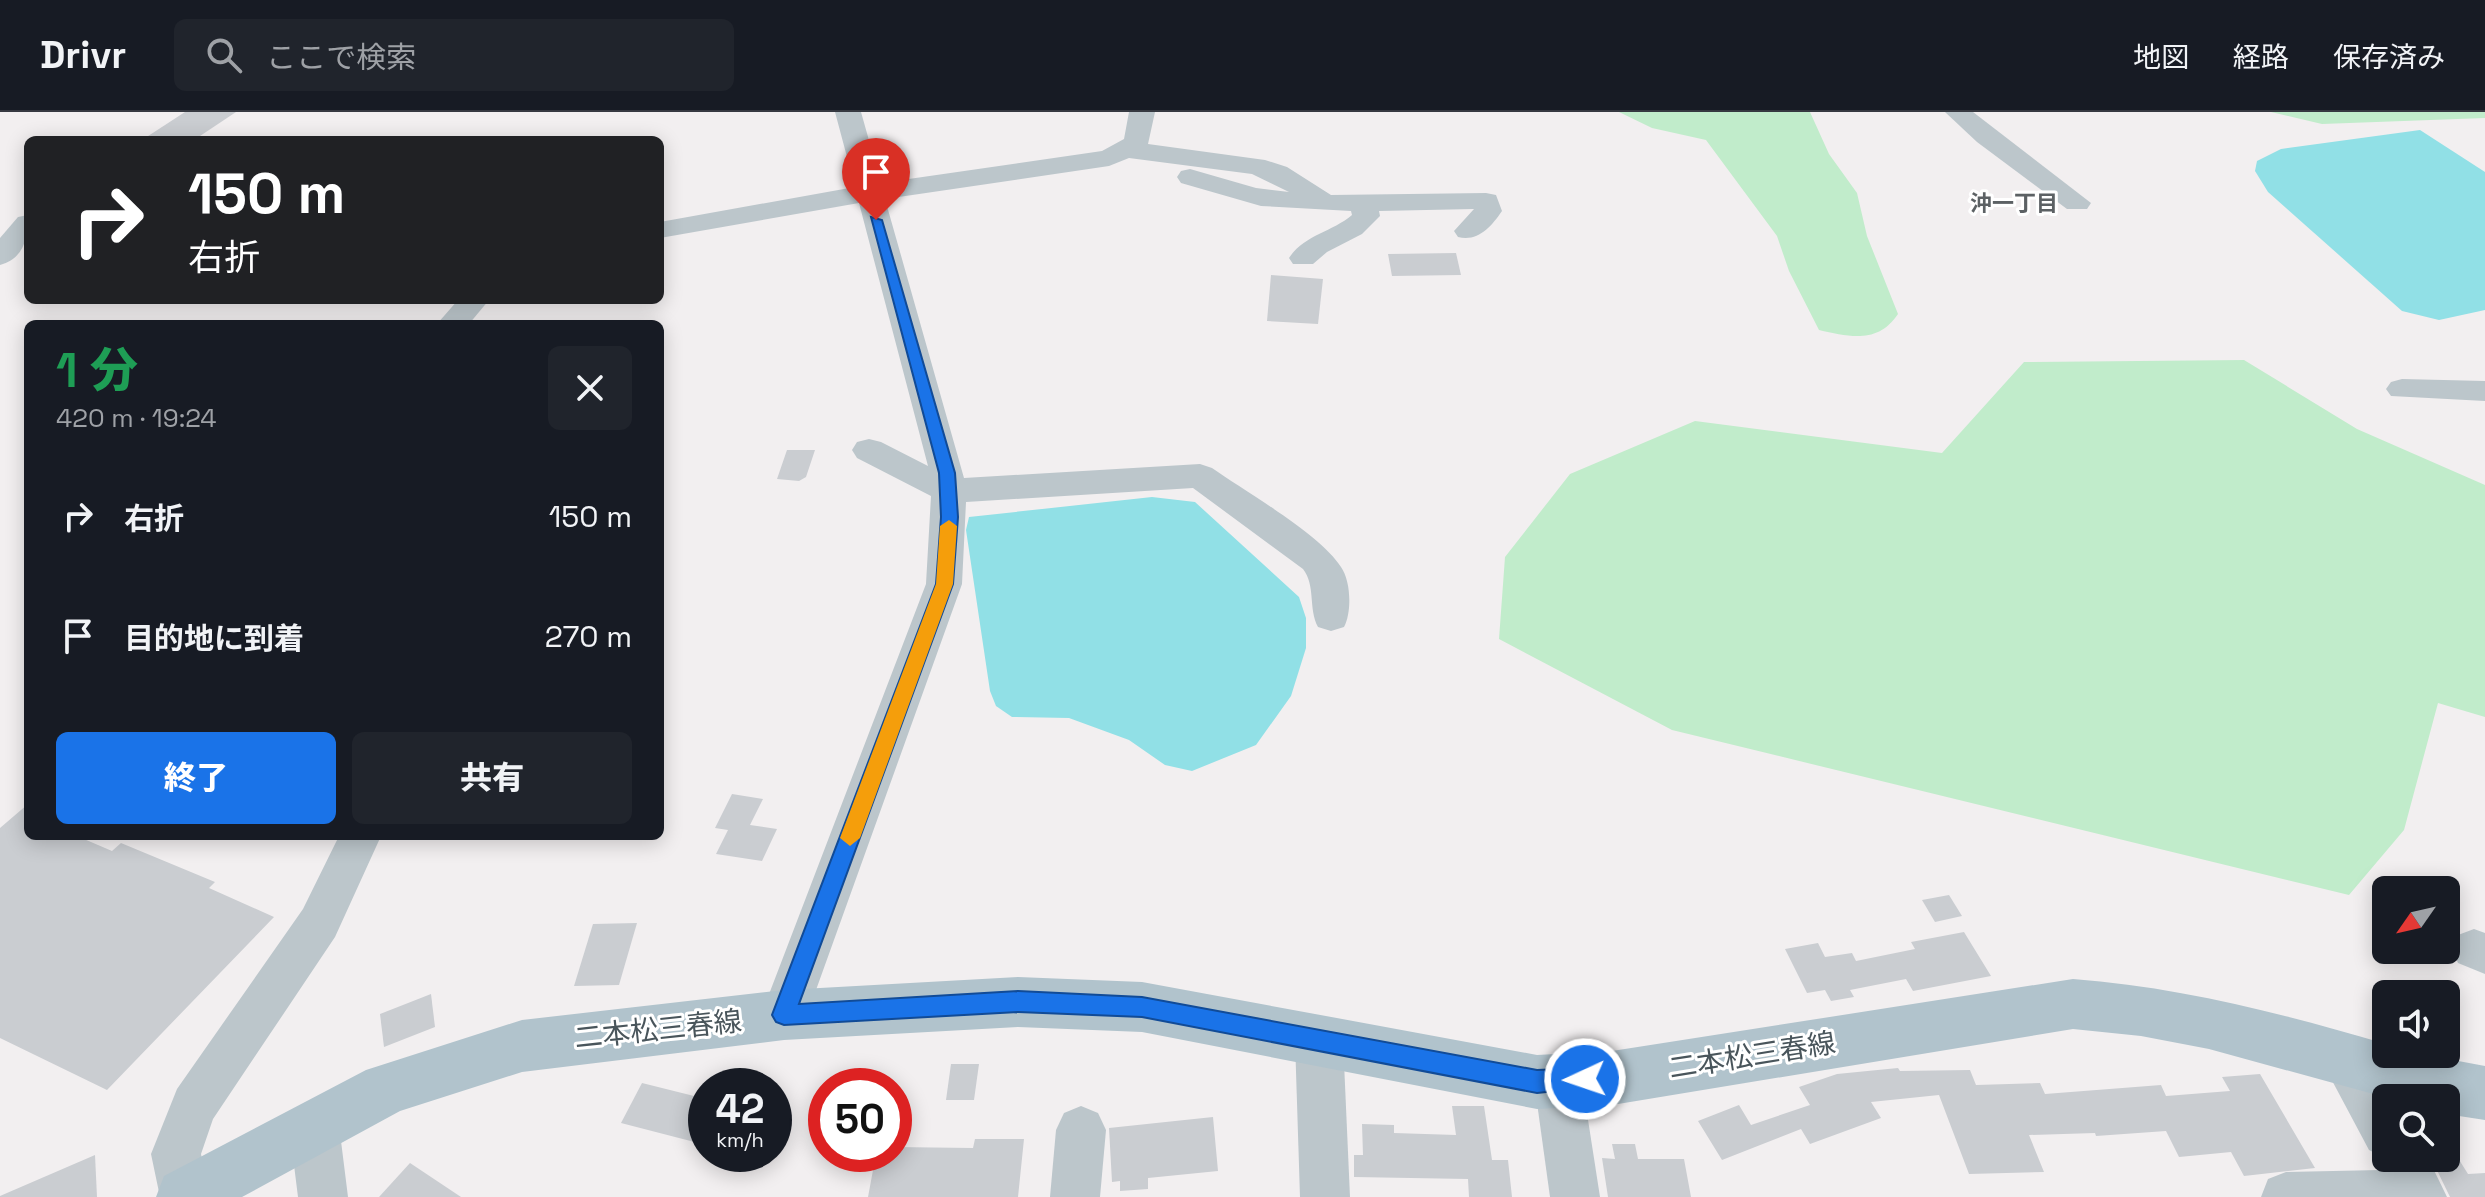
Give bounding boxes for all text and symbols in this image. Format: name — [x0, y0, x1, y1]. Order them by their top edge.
search box — [174, 19, 734, 91]
text: Drivr — [40, 31, 126, 79]
icon: search — [202, 33, 246, 77]
text: ここで検索 — [266, 38, 416, 77]
text: 地図 — [2133, 39, 2189, 75]
text: 経路 — [2233, 39, 2289, 75]
text: 保存済み — [2333, 39, 2445, 75]
pin — [842, 138, 910, 220]
icon: arrive — [854, 150, 898, 194]
text: 150 m — [188, 158, 345, 229]
icon: right — [56, 168, 160, 272]
district label: 沖一丁目 — [1970, 189, 2058, 217]
text: 右折 — [188, 235, 260, 281]
text: 1 分 — [56, 340, 138, 401]
button: close — [548, 346, 632, 430]
text: 420 m · 19:24 — [56, 401, 216, 435]
icon: right — [56, 494, 100, 538]
text: 150 m — [549, 497, 632, 536]
text: 右折 — [124, 499, 184, 538]
icon: arrive — [56, 614, 100, 658]
text: 270 m — [545, 617, 632, 656]
text: 目的地に到着 — [124, 619, 304, 658]
button: 終了 — [56, 732, 336, 824]
button: 共有 — [352, 732, 632, 824]
north arrow — [2372, 876, 2460, 964]
map controls — [2372, 876, 2460, 1172]
button: sound — [2372, 980, 2460, 1068]
street label: 二本松三春線 — [573, 1002, 743, 1056]
street label: 二本松三春線 — [1666, 1024, 1838, 1086]
position arrow — [1543, 1037, 1627, 1121]
speed limit sign: 50 — [808, 1068, 912, 1172]
text: 42 — [715, 1084, 765, 1135]
button: search — [2372, 1084, 2460, 1172]
text: km/h — [716, 1127, 764, 1153]

